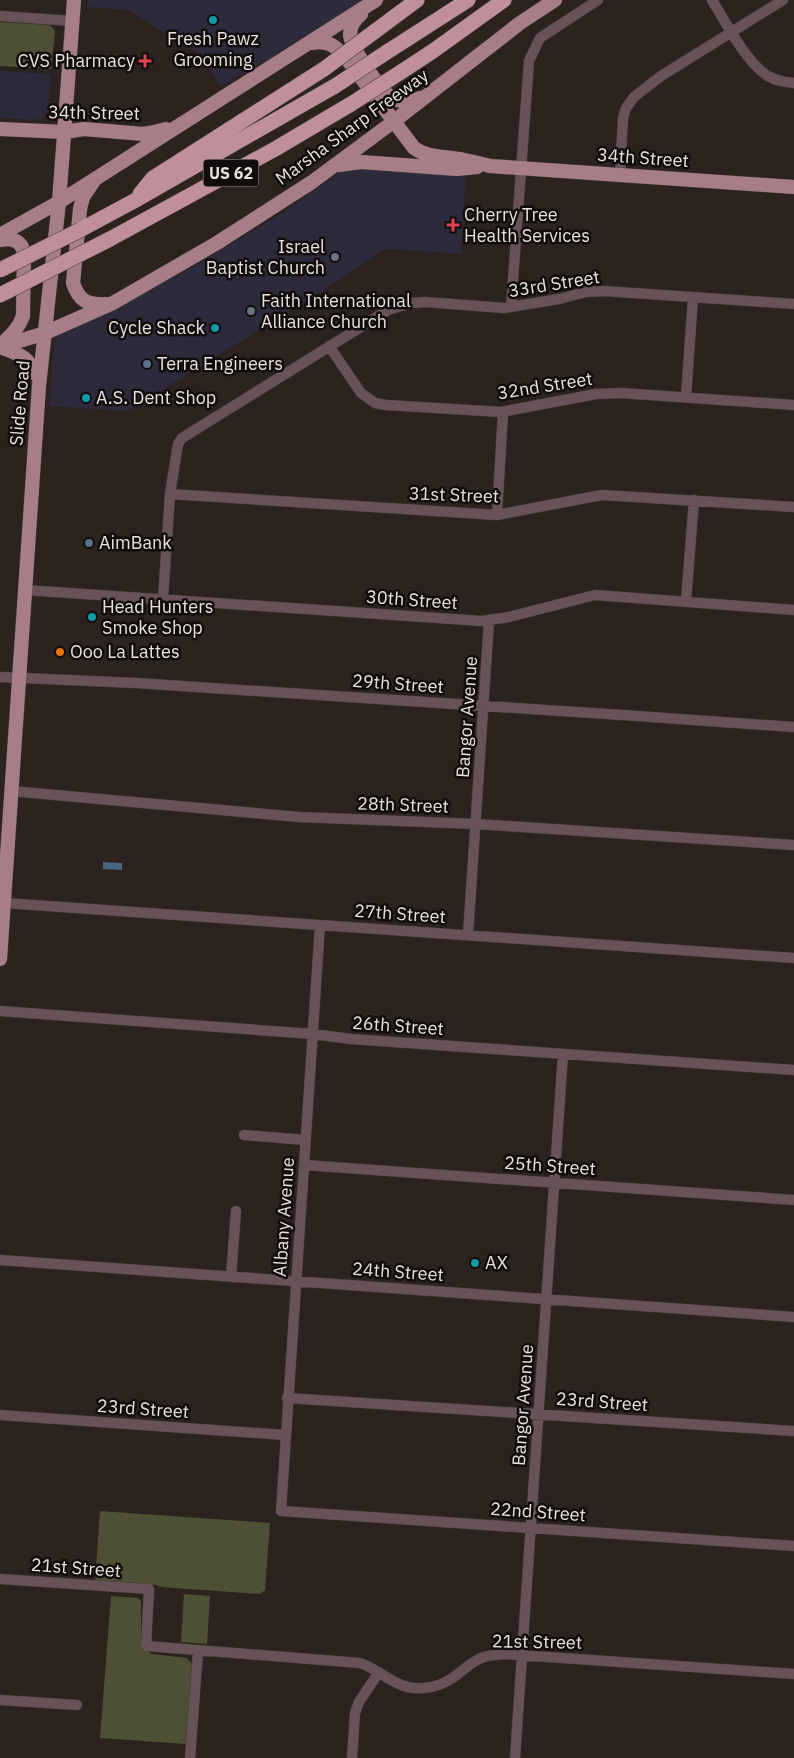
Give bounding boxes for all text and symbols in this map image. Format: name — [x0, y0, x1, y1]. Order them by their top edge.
marker: Fresh Pawz Grooming — [207, 14, 219, 26]
place label: Fresh Pawz Grooming — [167, 27, 259, 71]
place label: CVS Pharmacy — [18, 49, 135, 72]
marker: CVS Pharmacy — [139, 55, 151, 67]
street label: Marsha Sharp Freeway — [271, 63, 433, 190]
street label: 34th Street — [48, 100, 140, 125]
street label: 34th Street — [596, 143, 690, 172]
road number: US 62 — [204, 160, 258, 187]
place label: Cherry Tree Health Services — [464, 203, 590, 247]
marker: Cherry Tree Health Services — [446, 218, 460, 232]
place label: Israel Baptist Church — [206, 235, 325, 279]
marker: Israel Baptist Church — [329, 251, 341, 263]
street label: 33rd Street — [507, 265, 601, 302]
place label: Faith International Alliance Church — [261, 289, 411, 333]
marker: Faith International Alliance Church — [245, 305, 257, 317]
place label: Cycle Shack — [108, 316, 206, 339]
marker: Cycle Shack — [209, 322, 221, 334]
place label: Terra Engineers — [157, 352, 283, 375]
marker: Terra Engineers — [141, 358, 153, 370]
street label: Slide Road — [4, 359, 35, 447]
street label: 32nd Street — [496, 367, 594, 404]
place label: A.S. Dent Shop — [96, 386, 216, 409]
marker: A.S. Dent Shop — [80, 392, 92, 404]
street label: 31st Street — [409, 481, 499, 508]
place label: AimBank — [99, 531, 172, 554]
marker: AimBank — [83, 537, 95, 549]
street label: 30th Street — [365, 585, 459, 614]
place label: Head Hunters Smoke Shop — [102, 595, 214, 639]
marker: Head Hunters Smoke Shop — [86, 611, 98, 623]
place label: Ooo La Lattes — [70, 640, 180, 663]
marker: Ooo La Lattes — [54, 646, 66, 658]
street label: Bangor Avenue — [451, 655, 482, 779]
street label: 29th Street — [351, 669, 445, 698]
street label: 28th Street — [357, 791, 449, 818]
street label: 27th Street — [353, 899, 447, 928]
street label: 26th Street — [351, 1011, 445, 1040]
street label: 25th Street — [503, 1151, 597, 1180]
street label: Albany Avenue — [268, 1156, 299, 1278]
place label: AX — [485, 1251, 508, 1274]
street label: 24th Street — [351, 1257, 445, 1286]
marker: AX — [469, 1257, 481, 1269]
street label: Bangor Avenue — [507, 1343, 538, 1467]
street label: 23rd Street — [555, 1387, 649, 1416]
street label: 23rd Street — [96, 1394, 190, 1423]
street label: 22nd Street — [489, 1497, 587, 1526]
street label: 21st Street — [30, 1553, 122, 1582]
street label: 21st Street — [492, 1629, 582, 1654]

